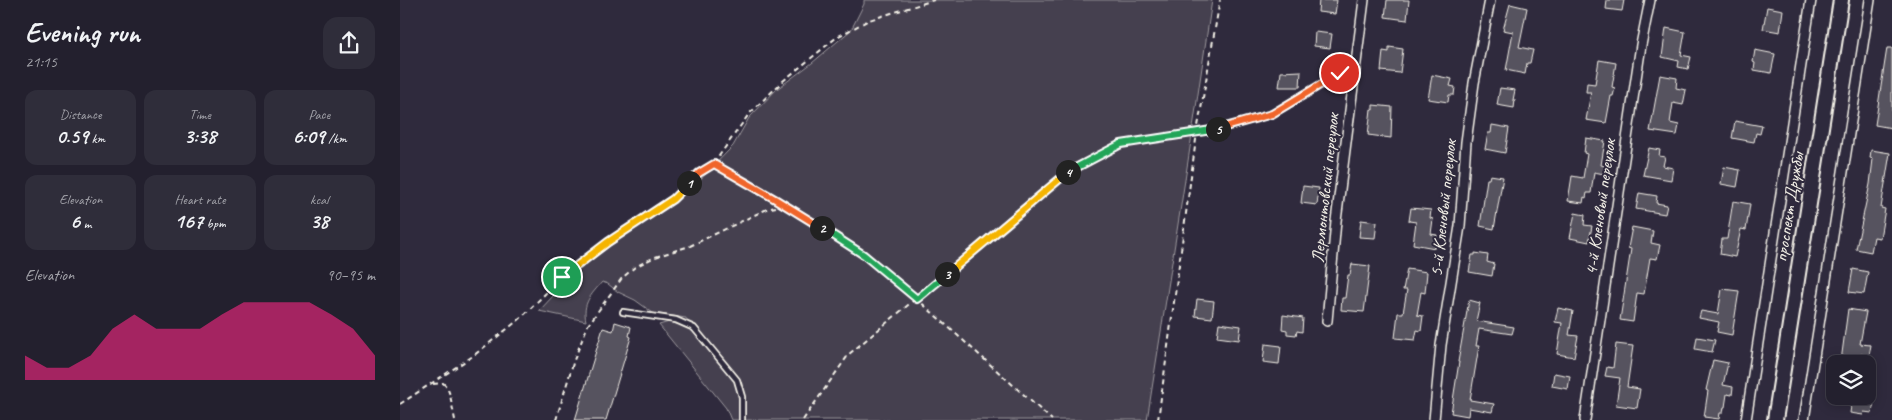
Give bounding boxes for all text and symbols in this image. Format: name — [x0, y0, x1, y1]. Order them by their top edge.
text: Evening run — [25, 15, 140, 50]
button: share — [323, 17, 375, 69]
text: 21:15 — [25, 52, 57, 72]
pin — [1319, 52, 1361, 94]
icon: check — [1326, 59, 1354, 87]
text: Distance — [60, 106, 102, 123]
text: Time — [189, 106, 211, 123]
text: Pace — [309, 106, 330, 123]
street label: Лермонтовский переулок — [1306, 110, 1344, 264]
pin: 5 — [1206, 116, 1230, 142]
text: 5 — [1215, 121, 1222, 138]
text: 0.59 — [56, 123, 88, 149]
text: 3:38 — [184, 123, 216, 149]
text: 6:09 — [292, 123, 325, 149]
text: km — [88, 130, 105, 147]
text: /km — [325, 130, 347, 147]
street label: 4-й Кленовый переулок — [1580, 135, 1621, 277]
street label: 5-й Кленовый переулок — [1425, 136, 1461, 277]
street label: проспект Дружбы — [1769, 149, 1809, 263]
pin: 4 — [1056, 160, 1080, 184]
text: 4 — [1065, 164, 1072, 181]
pin: 1 — [676, 170, 702, 196]
text: 1 — [686, 175, 693, 192]
text: Elevation — [59, 191, 102, 208]
text: Heart rate — [174, 191, 226, 208]
text: kcal — [310, 191, 329, 208]
text: 6 — [70, 208, 80, 234]
text: 167 — [174, 208, 203, 234]
text: 38 — [310, 208, 329, 234]
text: m — [80, 215, 91, 232]
text: bpm — [203, 215, 226, 232]
pin: 2 — [810, 216, 834, 240]
text: 2 — [819, 220, 826, 237]
pin — [541, 256, 583, 298]
pin: 3 — [934, 262, 960, 286]
icon: arrive — [548, 263, 576, 291]
text: Elevation — [25, 265, 74, 285]
text: 90–95 m — [326, 265, 375, 285]
text: 3 — [944, 266, 951, 283]
map controls — [1826, 355, 1876, 405]
button: layers — [1826, 355, 1876, 405]

